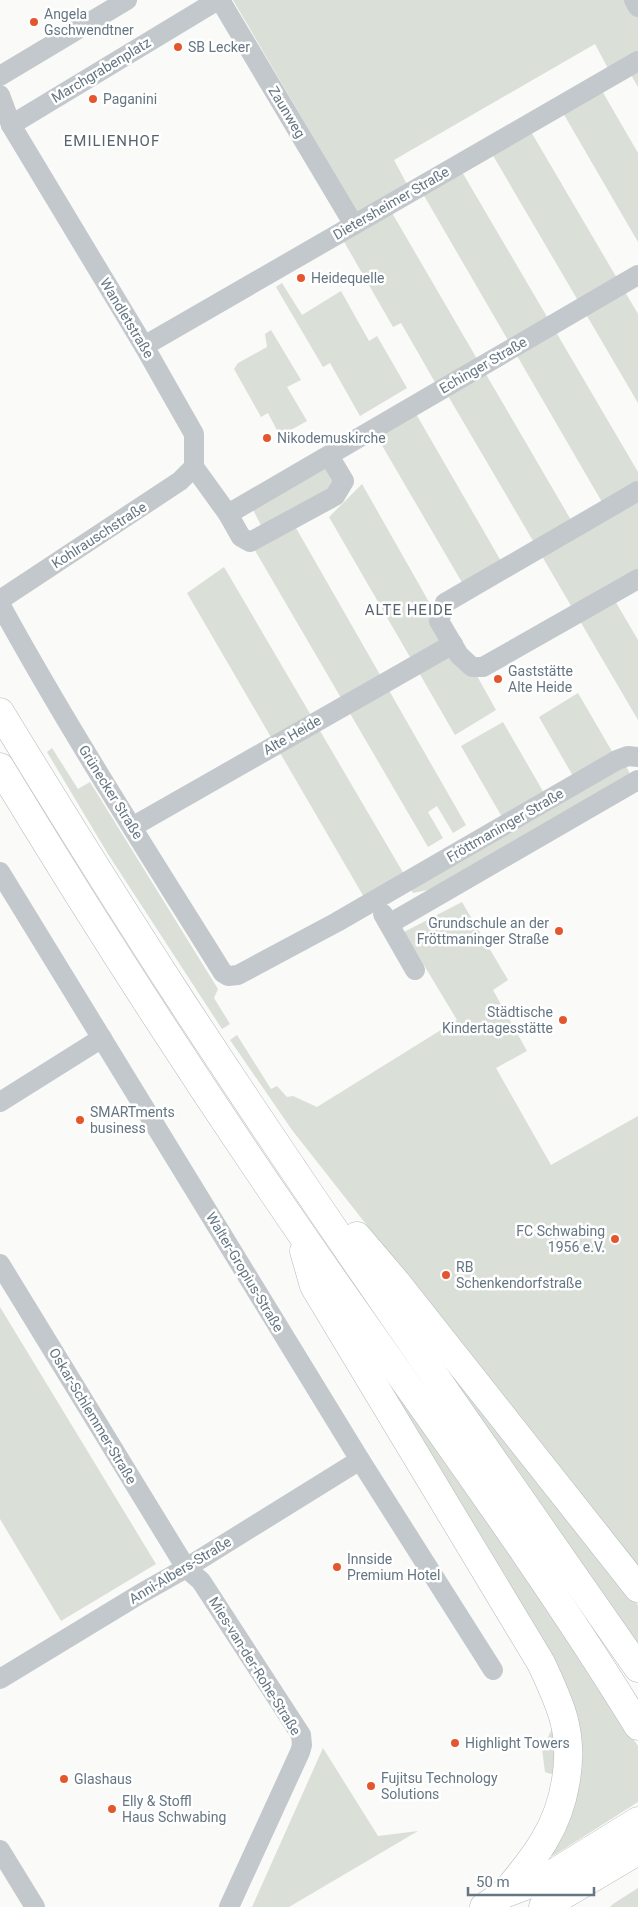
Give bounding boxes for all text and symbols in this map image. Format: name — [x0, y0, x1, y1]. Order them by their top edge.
place label: Angela Gschwendtner — [44, 6, 134, 38]
marker: Angela Gschwendtner — [28, 16, 40, 28]
street label: Marchgrabenplatz — [49, 34, 154, 106]
place label: SB Lecker — [188, 39, 250, 55]
marker: SB Lecker — [172, 41, 184, 53]
street label: Zaunweg — [265, 83, 309, 141]
place label: Paganini — [103, 91, 157, 107]
marker: Paganini — [87, 93, 99, 105]
district label: EMILIENHOF — [64, 132, 160, 150]
street label: Dietersheimer Straße — [330, 163, 452, 243]
place label: Heidequelle — [311, 270, 384, 286]
marker: Heidequelle — [295, 272, 307, 284]
street label: Wandletstraße — [97, 275, 157, 361]
street label: Echinger Straße — [436, 334, 530, 396]
place label: Nikodemuskirche — [277, 430, 386, 446]
marker: Nikodemuskirche — [261, 432, 273, 444]
street label: Kohlrauschstraße — [49, 498, 149, 572]
district label: ALTE HEIDE — [365, 601, 453, 619]
place label: Gaststätte Alte Heide — [508, 663, 573, 695]
marker: Gaststätte Alte Heide — [492, 673, 504, 685]
street label: Alte Heide — [260, 712, 324, 758]
street label: Grünecker Straße — [76, 742, 146, 842]
street label: Fröttmaninger Straße — [444, 785, 566, 865]
place label: Grundschule an der Fröttmaninger Straße — [417, 915, 549, 947]
marker: Grundschule an der Fröttmaninger Straße — [553, 925, 565, 937]
place label: Städtische Kindertagesstätte — [442, 1004, 553, 1036]
marker: Städtische Kindertagesstätte — [557, 1014, 569, 1026]
place label: SMARTments business — [90, 1104, 175, 1136]
marker: SMARTments business — [74, 1114, 86, 1126]
street label: Walter-Gropius-Straße — [203, 1209, 287, 1335]
place label: FC Schwabing 1956 e.V. — [516, 1223, 605, 1255]
marker: FC Schwabing 1956 e.V. — [609, 1233, 621, 1245]
place label: RB Schenkendorfstraße — [456, 1259, 582, 1291]
marker: RB Schenkendorfstraße — [440, 1269, 452, 1281]
street label: Oskar-Schlemmer-Straße — [46, 1345, 140, 1487]
street label: Anni-Albers-Straße — [126, 1533, 234, 1607]
place label: Innside Premium Hotel — [347, 1551, 440, 1583]
marker: Innside Premium Hotel — [331, 1561, 343, 1573]
street label: Mies-van-der-Rohe-Straße — [206, 1594, 304, 1738]
place label: Highlight Towers — [465, 1735, 570, 1751]
marker: Highlight Towers — [449, 1737, 461, 1749]
place label: Fujitsu Technology Solutions — [381, 1770, 498, 1802]
place label: Glashaus — [74, 1771, 132, 1787]
marker: Glashaus — [58, 1773, 70, 1785]
marker: Fujitsu Technology Solutions — [365, 1780, 377, 1792]
place label: Elly & Stoffl Haus Schwabing — [122, 1793, 226, 1825]
marker: Elly & Stoffl Haus Schwabing — [106, 1803, 118, 1815]
scale bar — [468, 1864, 594, 1896]
text: 50 m — [476, 1873, 510, 1891]

